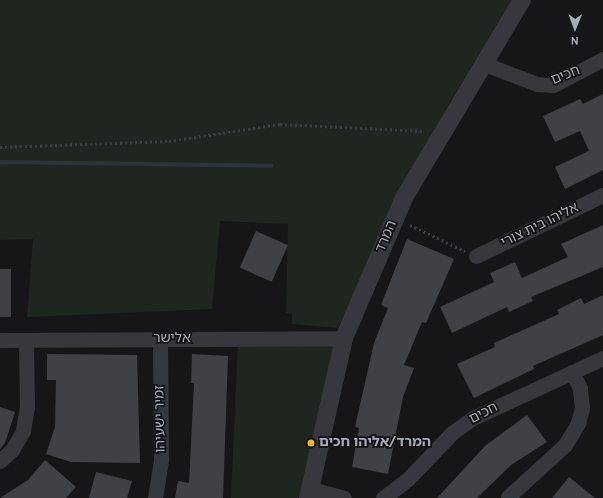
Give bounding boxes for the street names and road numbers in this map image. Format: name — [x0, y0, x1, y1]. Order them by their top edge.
street label: חכים — [549, 63, 583, 89]
street label: אליהו בית צורי — [498, 200, 582, 252]
street label: המרד — [373, 219, 401, 255]
street label: אלישר — [153, 331, 191, 347]
street label: זמיר ישעיהו — [152, 385, 170, 453]
street label: חכים — [467, 400, 501, 428]

